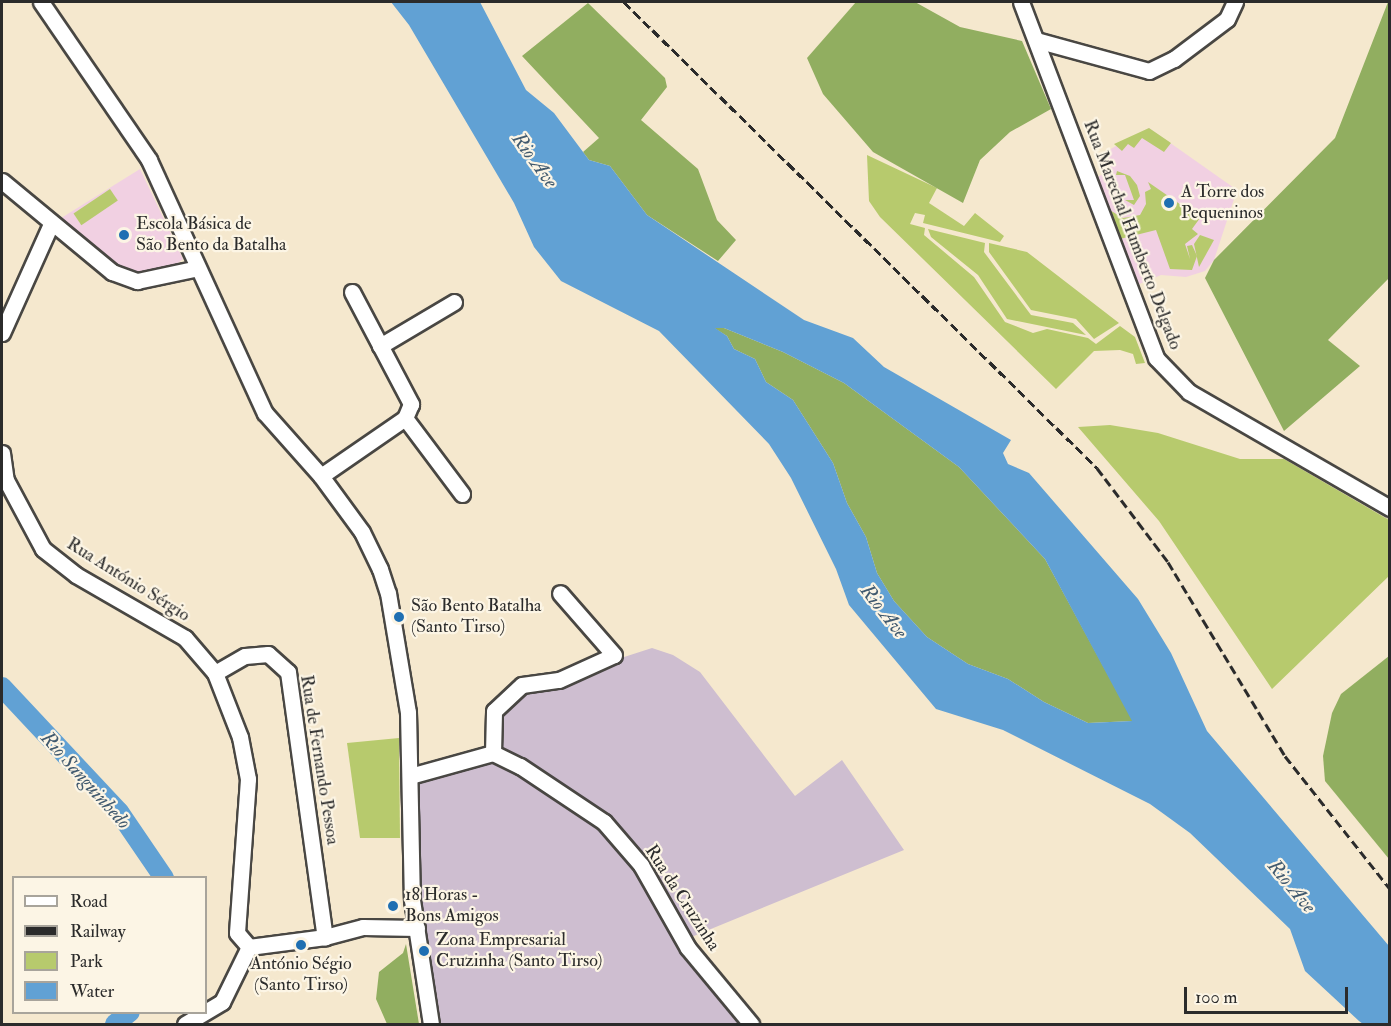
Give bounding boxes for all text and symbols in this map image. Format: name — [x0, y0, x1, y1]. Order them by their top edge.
street label: Rua Marechal Humberto Delgado — [1078, 117, 1186, 353]
water label: Rio Ave — [507, 128, 563, 192]
place label: A Torre dos Pequeninos — [1181, 182, 1264, 224]
marker: A Torre dos Pequeninos — [1162, 196, 1176, 210]
place label: Escola Básica de São Bento da Batalha — [136, 214, 287, 256]
marker: Escola Básica de São Bento da Batalha — [117, 228, 131, 242]
street label: Rua António Sérgio — [62, 533, 194, 627]
water label: Rio Ave — [855, 579, 913, 643]
place label: São Bento Batalha (Santo Tirso) — [411, 596, 541, 638]
marker: São Bento Batalha (Santo Tirso) — [392, 610, 406, 624]
street label: Rua de Fernando Pessoa — [295, 674, 343, 846]
water label: Rio Sanguinhedo — [36, 726, 136, 834]
street label: Rua da Cruzinha — [640, 841, 724, 955]
water label: Rio Ave — [1263, 854, 1321, 918]
legend — [12, 876, 207, 1014]
place label: 18 Horas - Bons Amigos — [405, 885, 499, 928]
text: Road — [70, 890, 108, 913]
marker: 18 Horas - Bons Amigos — [386, 899, 400, 913]
text: Railway — [70, 920, 126, 943]
place label: Zona Empresarial Cruzinha (Santo Tirso) — [436, 930, 603, 972]
marker: António Ségio (Santo Tirso) — [294, 938, 308, 952]
marker: Zona Empresarial Cruzinha (Santo Tirso) — [417, 944, 431, 958]
text: Park — [70, 950, 103, 973]
place label: António Ségio (Santo Tirso) — [250, 954, 352, 996]
scale bar — [1187, 975, 1350, 1013]
text: Water — [70, 980, 114, 1003]
text: 100 m — [1195, 986, 1238, 1009]

